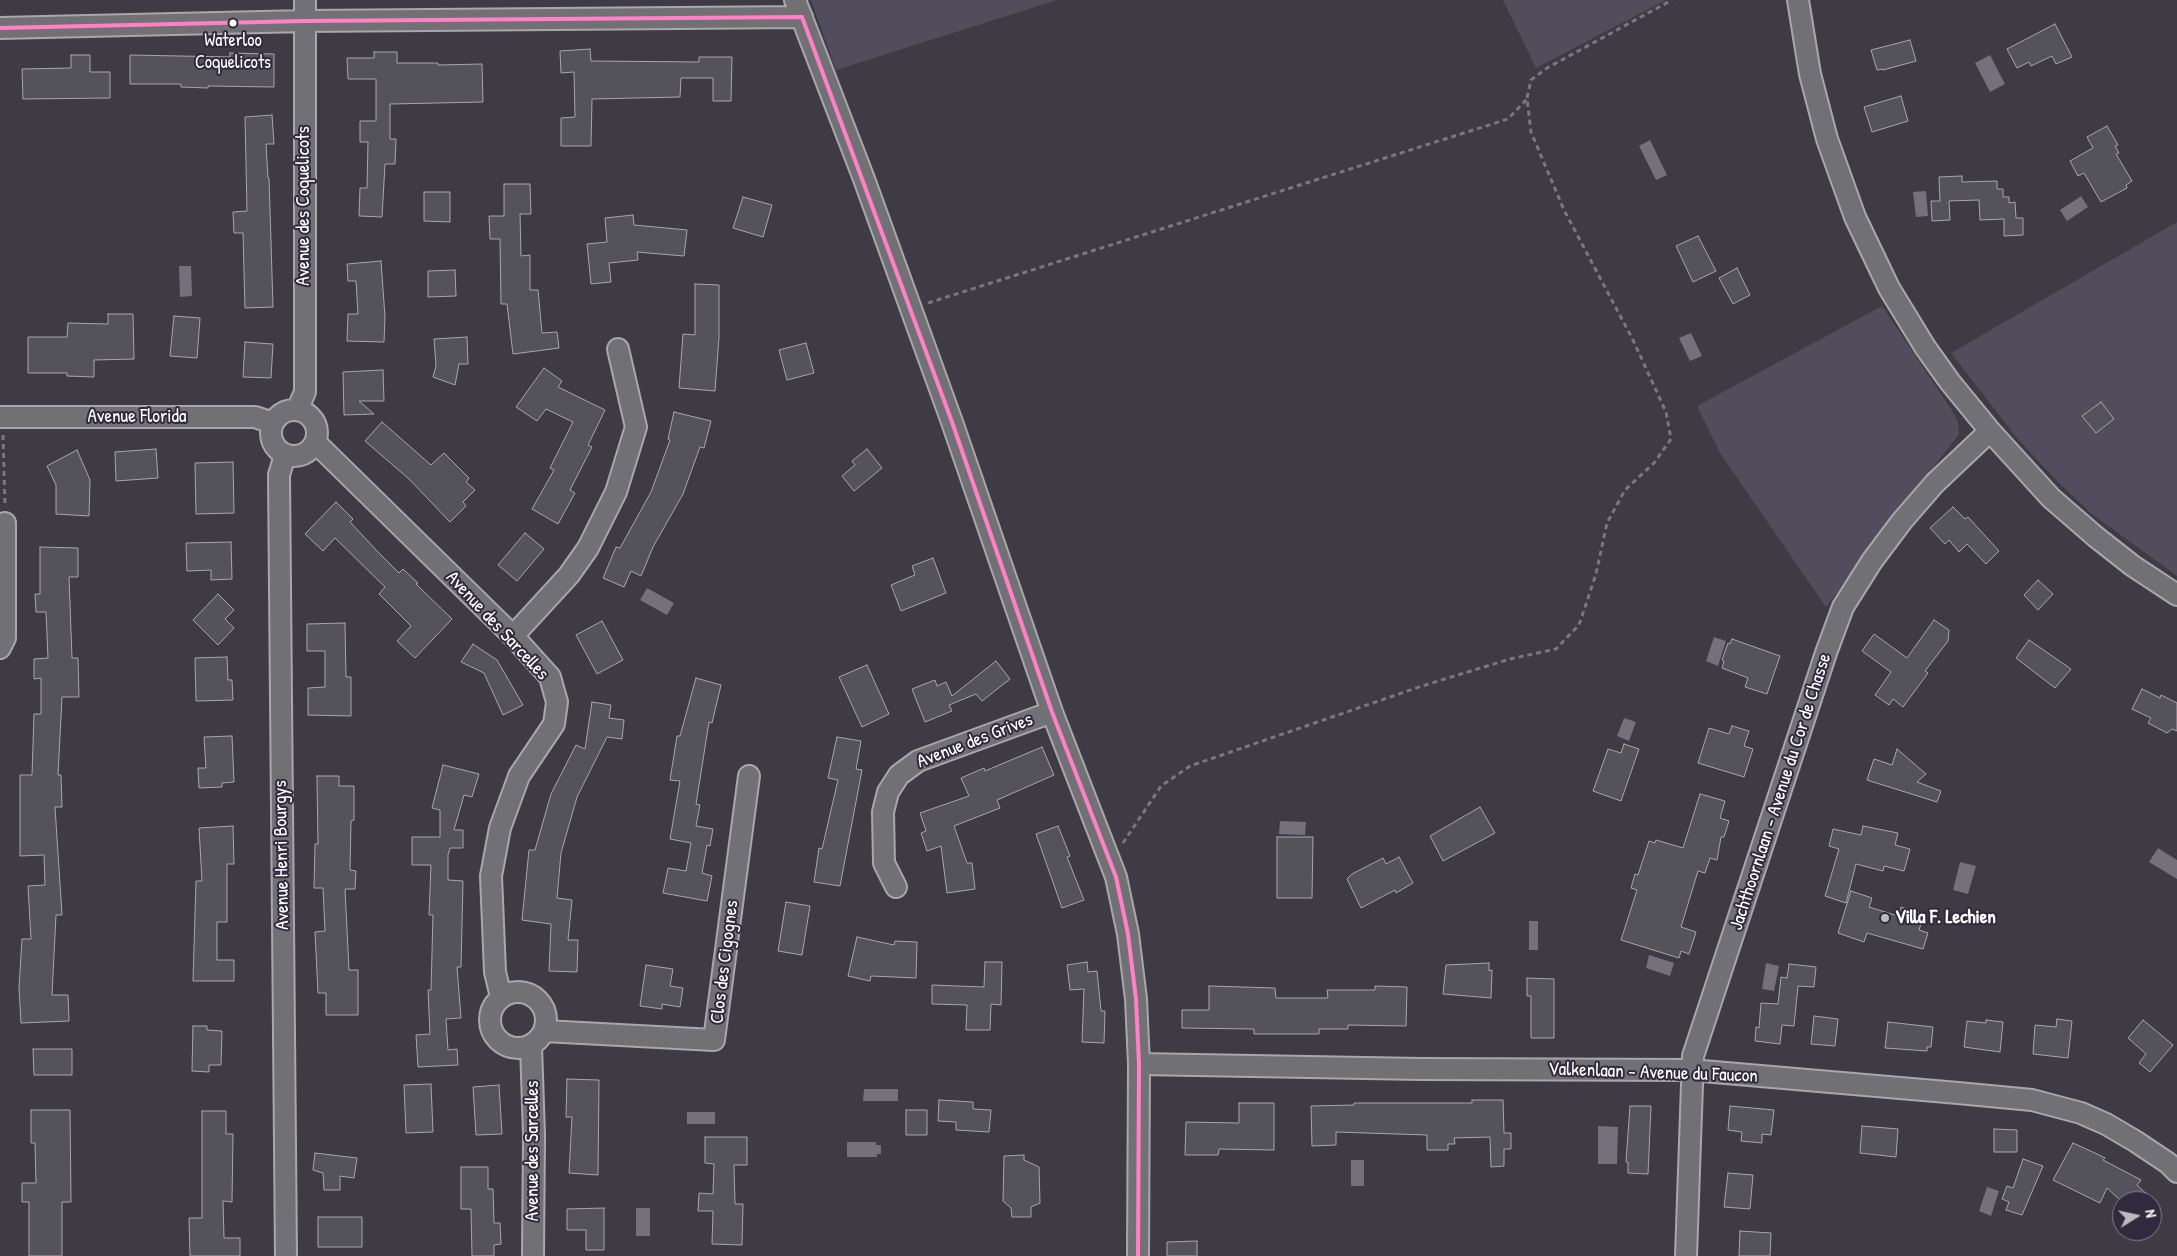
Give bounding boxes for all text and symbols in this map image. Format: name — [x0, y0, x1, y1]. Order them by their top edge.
marker: Waterloo Coquelicots — [228, 18, 238, 28]
place label: Waterloo Coquelicots — [195, 30, 271, 72]
street label: Avenue des Coquelicots — [293, 126, 315, 286]
street label: Avenue Florida — [88, 406, 186, 428]
street label: Avenue des Sarcelles — [441, 567, 553, 685]
street label: Jachthoornlaan - Avenue du Cor de Chasse — [1725, 651, 1837, 933]
street label: Avenue des Grives — [914, 708, 1036, 774]
street label: Avenue Henri Bourgys — [269, 780, 295, 930]
street label: Clos des Cigognes — [706, 899, 744, 1025]
place label: Villa F. Lechien — [1895, 907, 1996, 929]
marker: Villa F. Lechien — [1879, 912, 1891, 924]
street label: Valkenlaan - Avenue du Faucon — [1548, 1058, 1758, 1088]
street label: Avenue des Sarcelles — [522, 1081, 544, 1221]
north arrow — [2112, 1191, 2162, 1241]
text: N — [2141, 1208, 2161, 1219]

